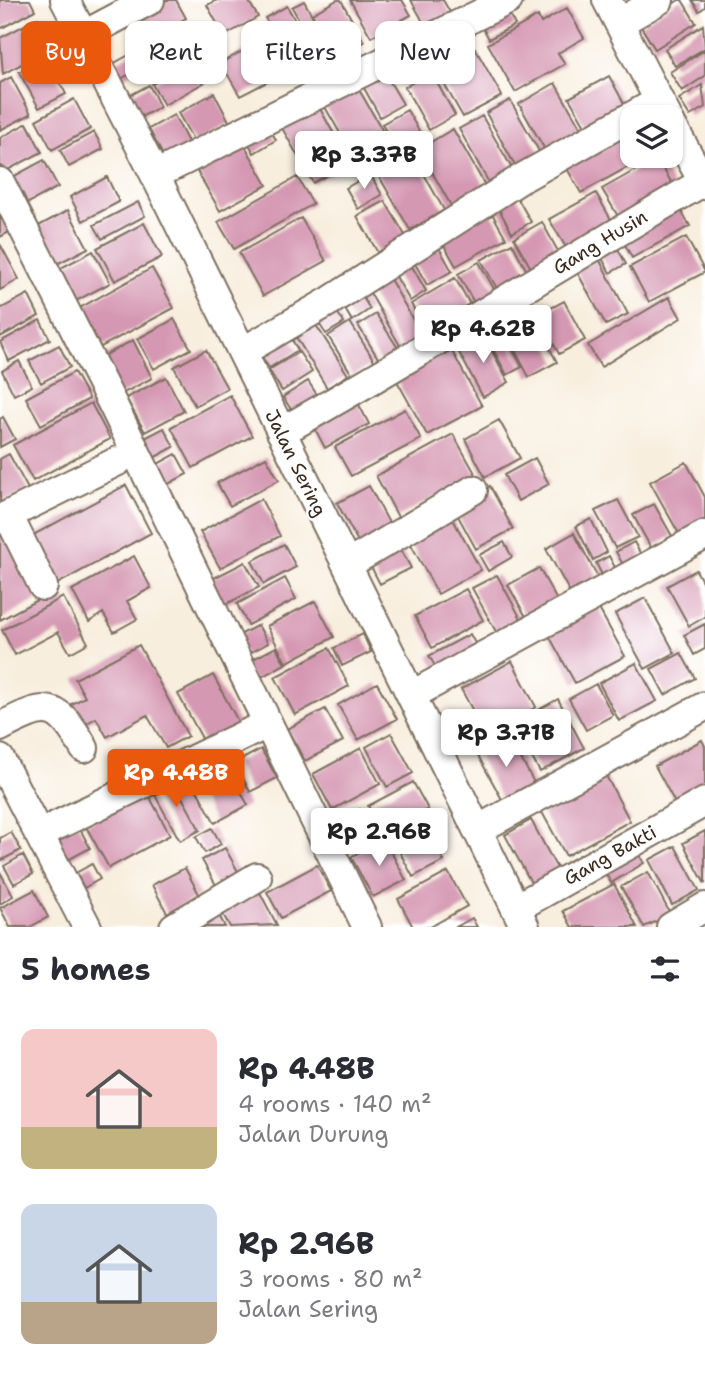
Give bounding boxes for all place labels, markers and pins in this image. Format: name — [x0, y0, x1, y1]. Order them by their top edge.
pin: Rp 3.37B — [292, 132, 436, 191]
pin: Rp 4.62B — [411, 306, 555, 365]
pin: Rp 3.71B — [434, 710, 578, 769]
pin: Rp 4.48B — [104, 750, 248, 809]
pin: Rp 2.96B — [307, 808, 451, 868]

